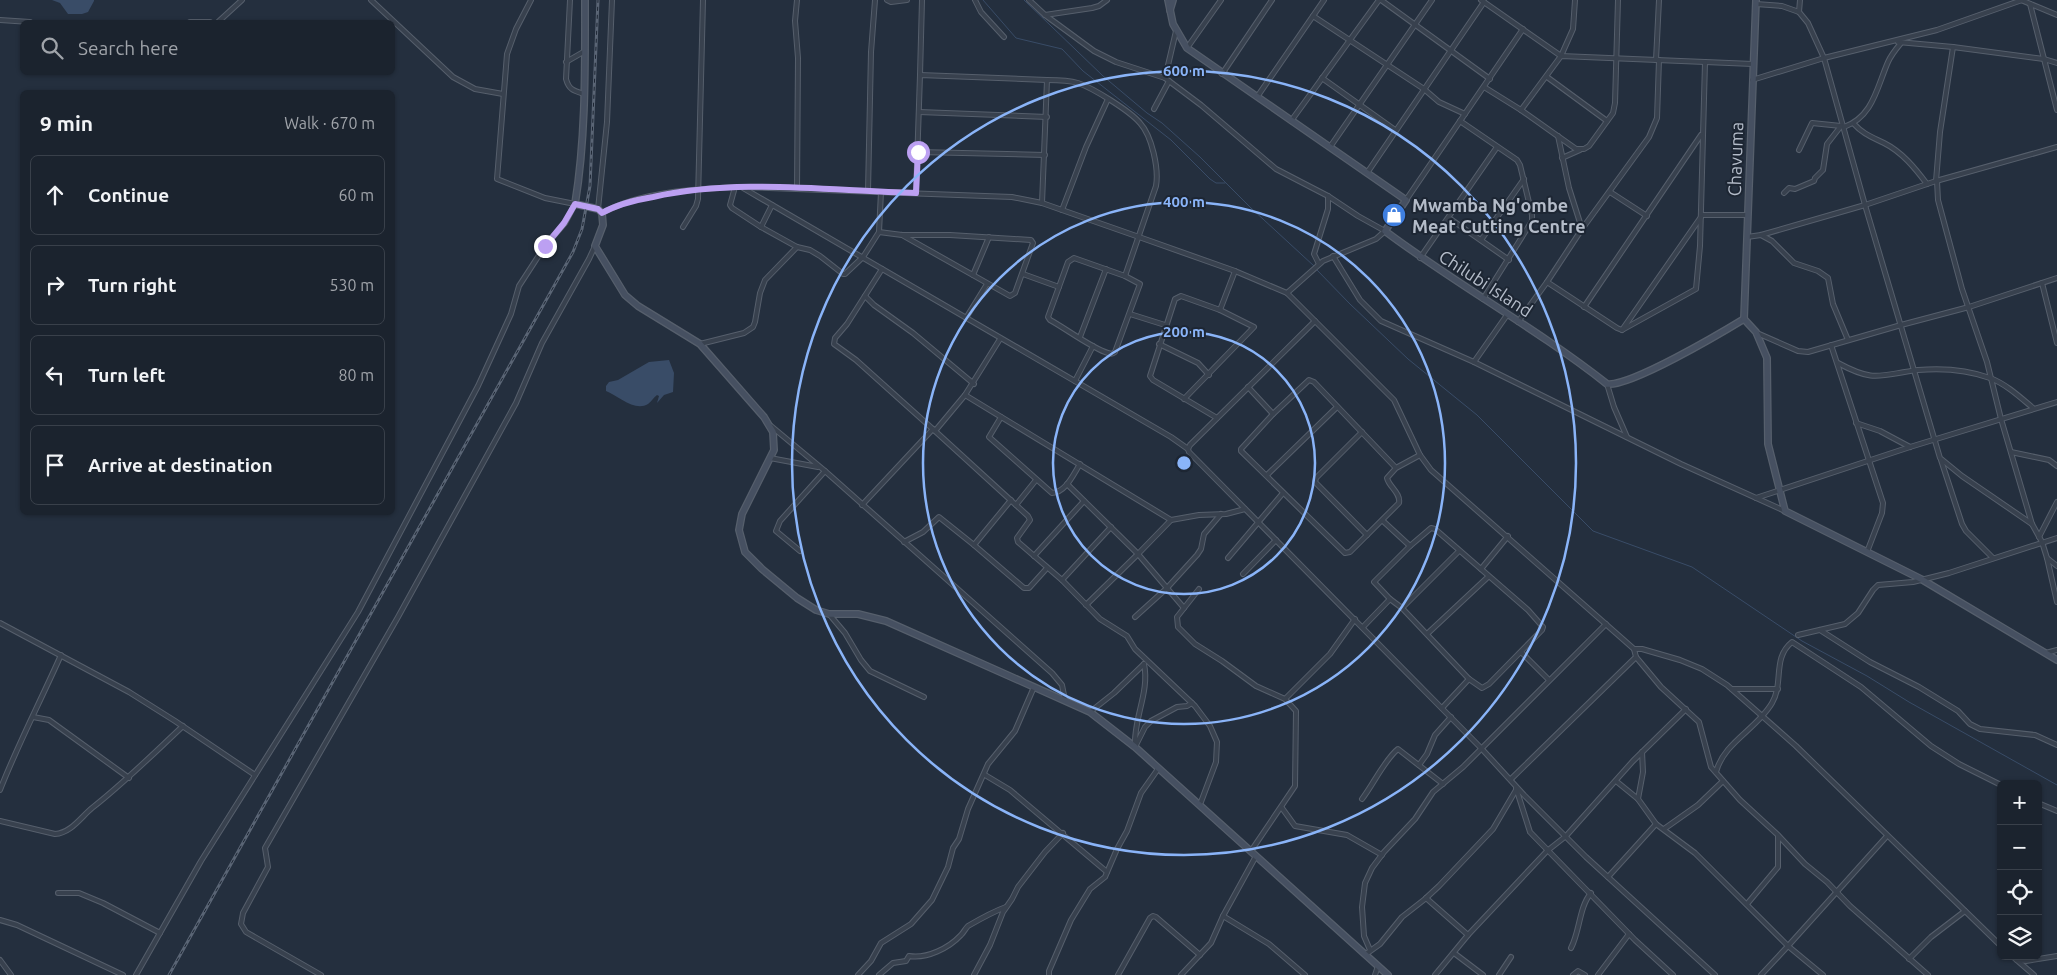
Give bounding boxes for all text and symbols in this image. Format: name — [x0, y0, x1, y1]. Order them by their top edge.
search box — [20, 20, 395, 75]
icon: search — [38, 34, 66, 62]
text: Search here — [78, 37, 178, 59]
text: 600 m — [1163, 62, 1205, 79]
text: 9 min — [40, 111, 93, 135]
text: Walk · 670 m — [284, 114, 375, 132]
street label: Chavuma — [1724, 121, 1746, 197]
route start — [907, 141, 930, 164]
icon: ahead — [41, 181, 69, 209]
text: Continue — [88, 184, 169, 206]
text: 60 m — [338, 186, 374, 204]
text: 400 m — [1163, 193, 1205, 210]
place label: Mwamba Ng'ombe Meat Cutting Centre — [1412, 195, 1586, 236]
shop icon: Mwamba Ng'ombe Meat Cutting Centre — [1381, 202, 1407, 228]
route end — [534, 235, 557, 258]
street label: Chilubi Island — [1436, 245, 1536, 321]
icon: right — [41, 271, 69, 299]
text: Turn right — [88, 274, 176, 296]
text: 530 m — [329, 276, 374, 294]
text: 200 m — [1163, 323, 1205, 340]
icon: left — [41, 361, 69, 389]
text: Turn left — [88, 364, 166, 386]
text: 80 m — [338, 366, 374, 384]
icon: arrive — [41, 451, 69, 479]
text: Arrive at destination — [88, 454, 273, 476]
centre of rings — [1175, 454, 1193, 472]
map controls — [1997, 780, 2042, 960]
button: + — [1997, 780, 2042, 825]
button: − — [1997, 825, 2042, 870]
button: locate — [1997, 870, 2042, 915]
button: layers — [1997, 915, 2042, 960]

